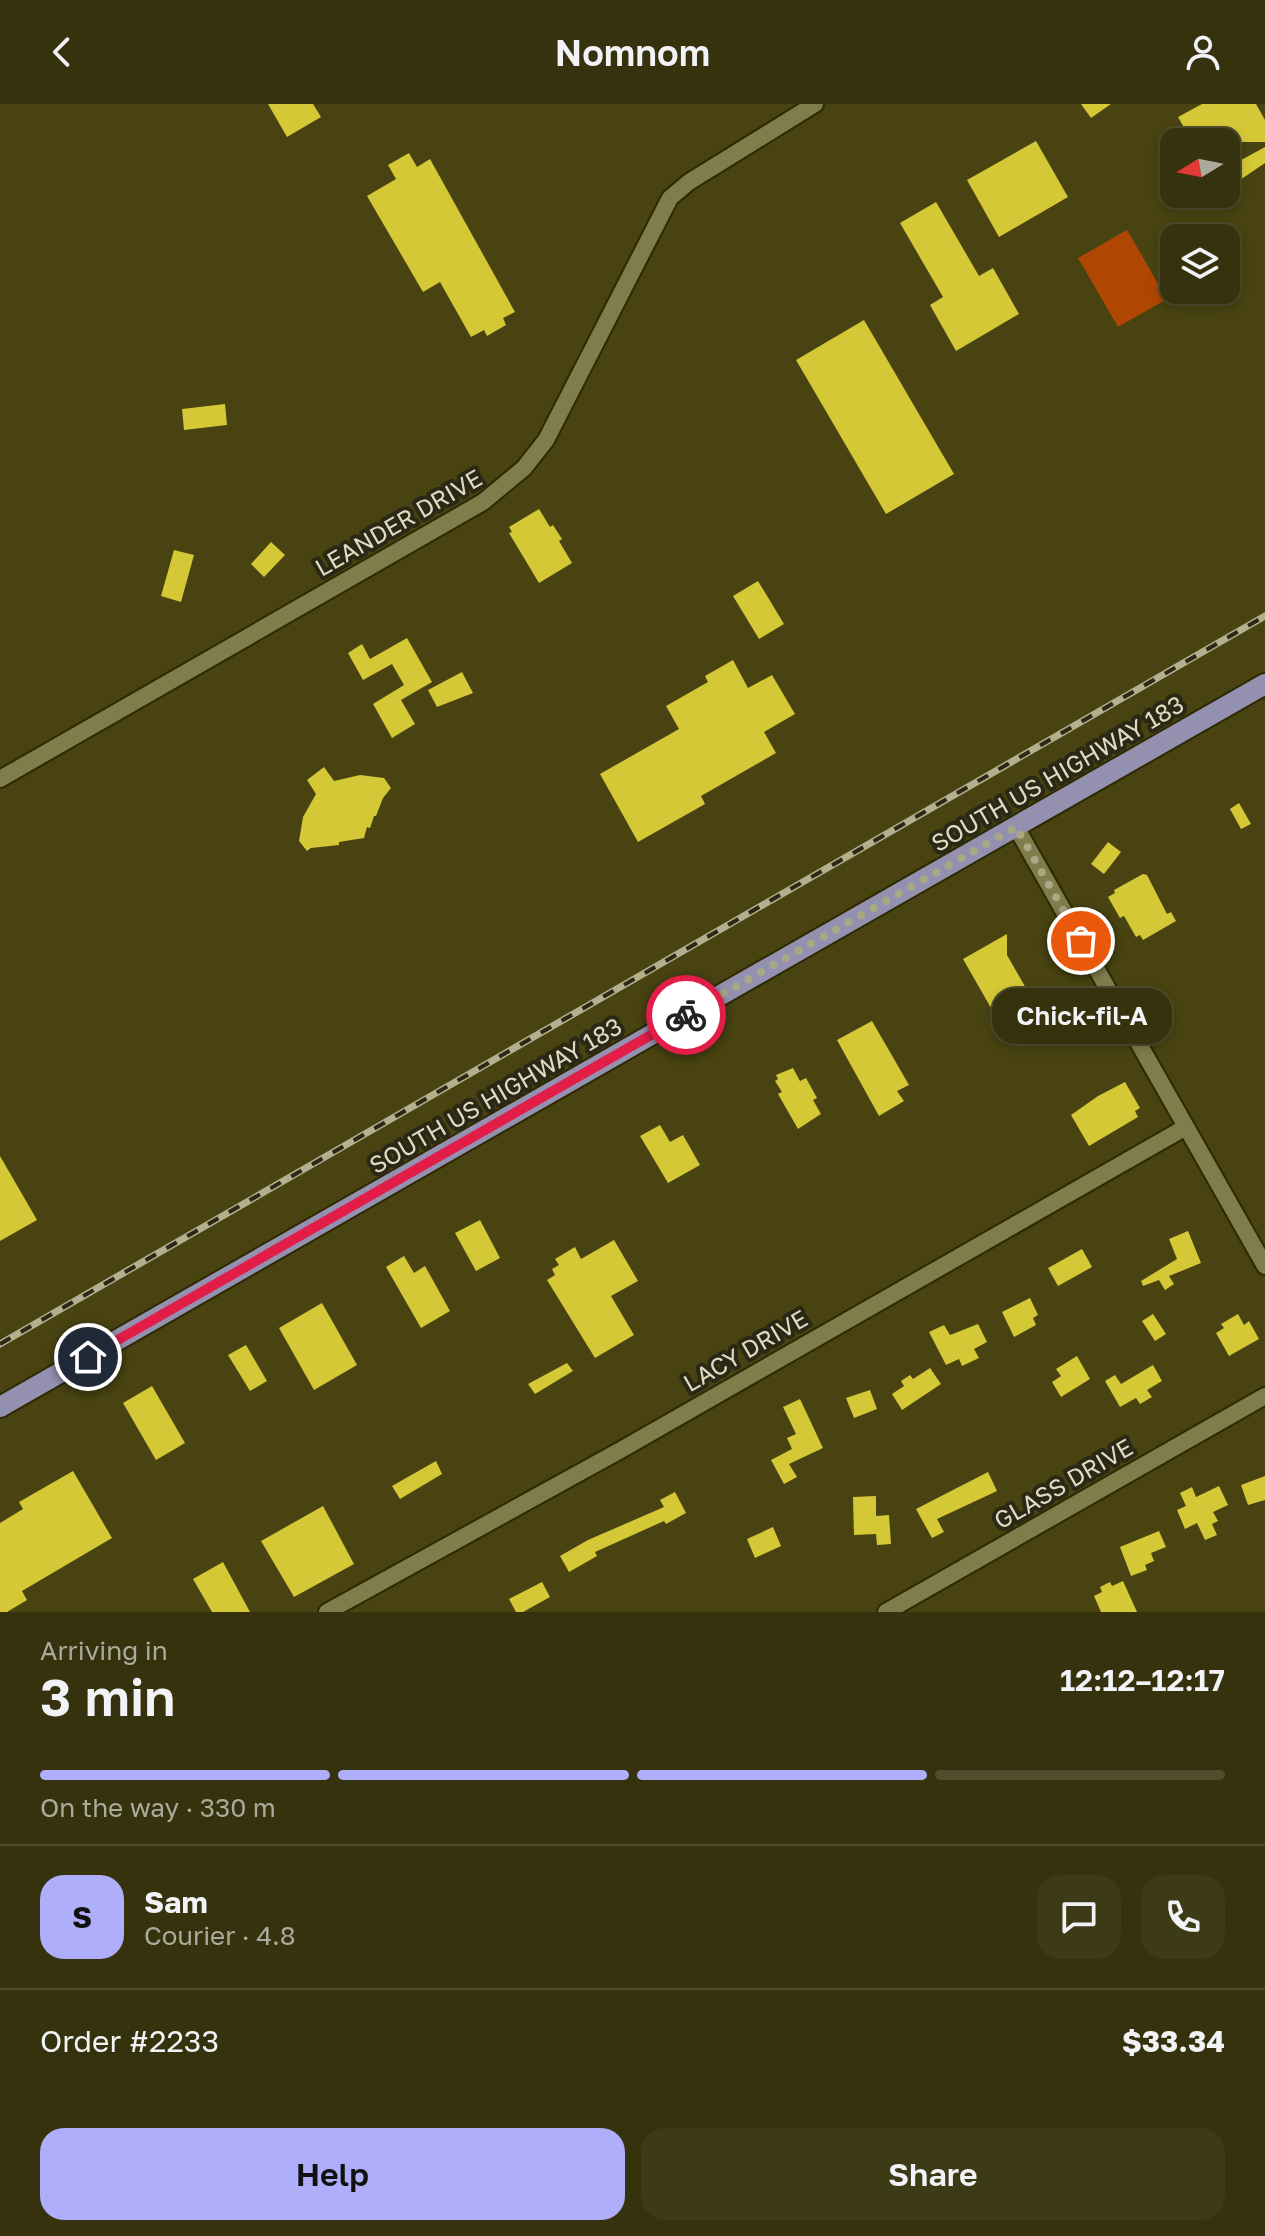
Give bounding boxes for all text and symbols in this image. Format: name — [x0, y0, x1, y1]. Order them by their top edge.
icon: back — [40, 30, 84, 74]
icon: person — [1181, 30, 1225, 74]
text: Nomnom — [555, 31, 710, 74]
north arrow — [1160, 128, 1240, 208]
map controls — [1160, 128, 1240, 304]
button: layers — [1160, 224, 1240, 304]
street label: LEANDER DRIVE — [309, 462, 487, 582]
street label: SOUTH US HIGHWAY 183 — [926, 689, 1188, 857]
pin — [1047, 907, 1115, 975]
icon: bag — [1059, 919, 1103, 963]
courier — [646, 975, 726, 1055]
callout: Chick-fil-A — [991, 989, 1171, 1045]
icon: bike — [664, 993, 708, 1037]
text: Chick-fil-A — [1016, 1000, 1148, 1031]
street label: SOUTH US HIGHWAY 183 — [364, 1011, 626, 1179]
street label: LACY DRIVE — [678, 1303, 812, 1397]
pin — [54, 1323, 122, 1391]
icon: home — [66, 1335, 110, 1379]
street label: GLASS DRIVE — [989, 1432, 1137, 1534]
text: Arriving in — [40, 1635, 168, 1666]
text: 12:12–12:17 — [1060, 1662, 1225, 1698]
text: 3 min — [40, 1665, 175, 1727]
text: On the way · 330 m — [40, 1792, 276, 1823]
button: chat — [1037, 1875, 1121, 1959]
button: phone — [1141, 1875, 1225, 1959]
text: Sam — [144, 1884, 208, 1920]
text: S — [72, 1899, 92, 1935]
text: Courier · 4.8 — [144, 1920, 296, 1951]
text: Order #2233 — [40, 2023, 219, 2059]
text: $33.34 — [1122, 2023, 1225, 2059]
button: Help — [40, 2128, 625, 2220]
button: Share — [641, 2128, 1225, 2220]

